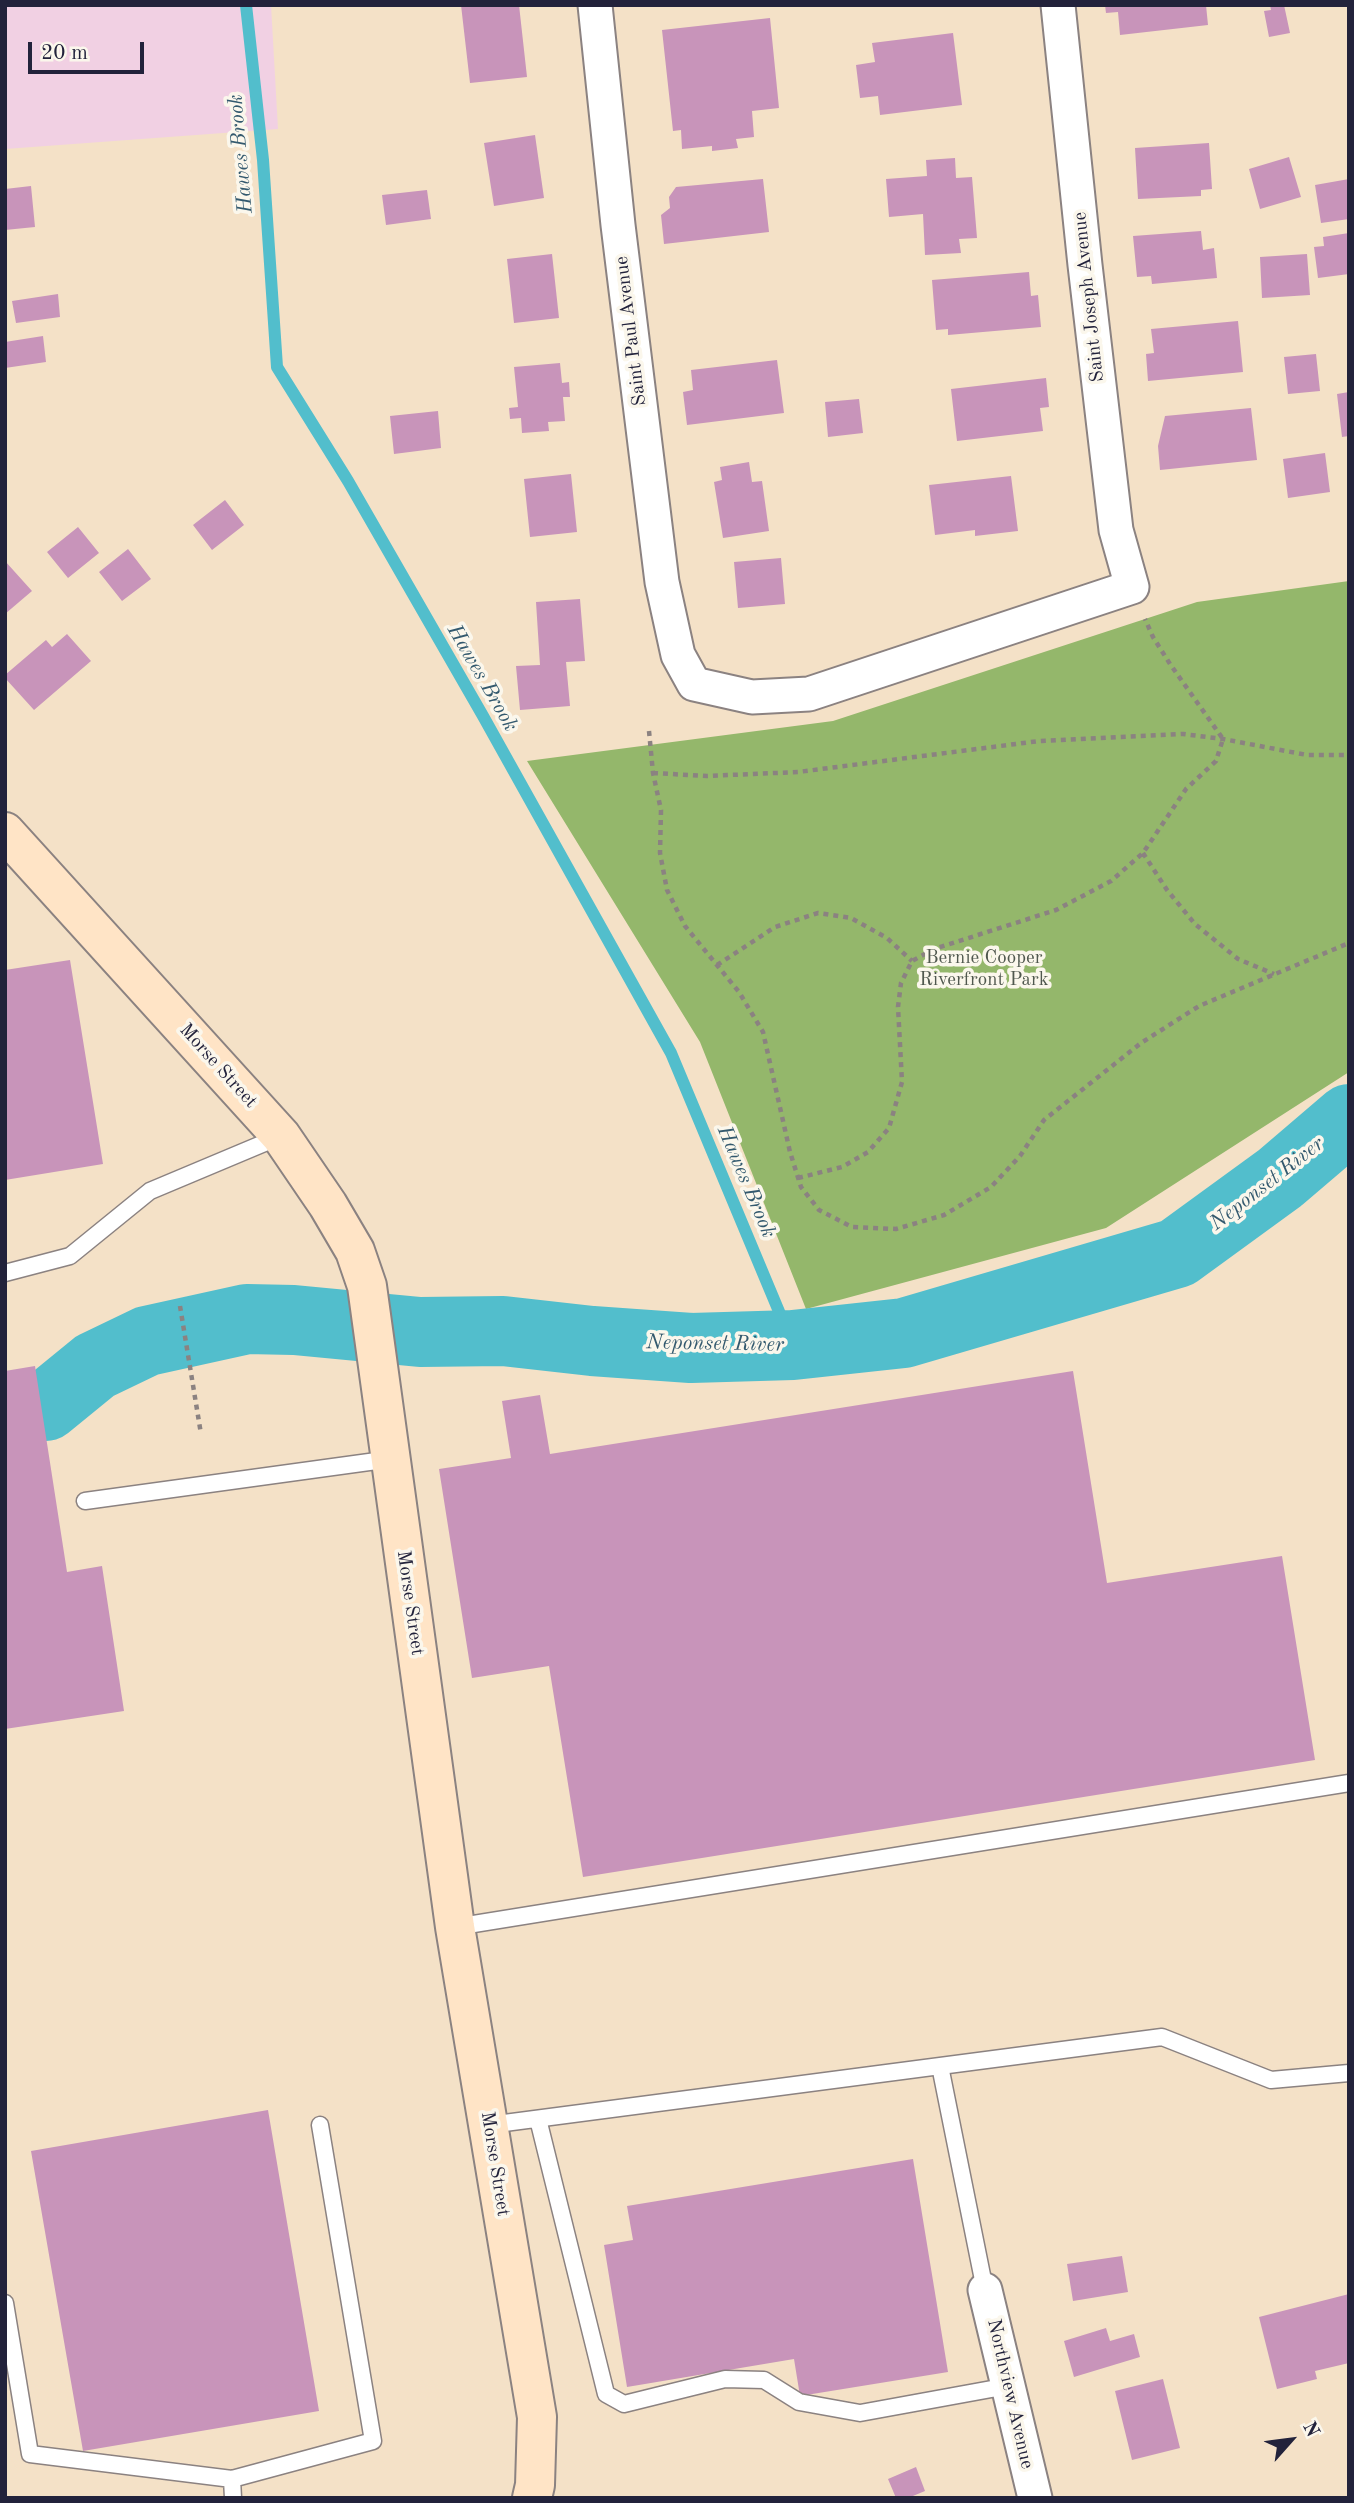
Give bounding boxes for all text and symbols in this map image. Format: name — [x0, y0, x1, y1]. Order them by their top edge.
scale bar — [32, 28, 147, 72]
text: 20 m — [41, 43, 88, 64]
water label: Hawes Brook — [223, 93, 259, 215]
street label: Saint Joseph Avenue — [1069, 211, 1109, 383]
street label: Saint Paul Avenue — [610, 255, 652, 407]
water label: Hawes Brook — [441, 620, 523, 736]
park label: Bernie Cooper Riverfront Park — [919, 947, 1049, 991]
street label: Morse Street — [174, 1019, 262, 1113]
water label: Hawes Brook — [711, 1122, 781, 1242]
water label: Neponset River — [1205, 1132, 1329, 1236]
water label: Neponset River — [646, 1330, 784, 1358]
street label: Morse Street — [391, 1549, 429, 1657]
street label: Morse Street — [475, 2110, 515, 2218]
street label: Northview Avenue — [982, 2317, 1038, 2471]
north arrow — [1256, 2405, 1326, 2475]
text: N — [1298, 2419, 1322, 2441]

